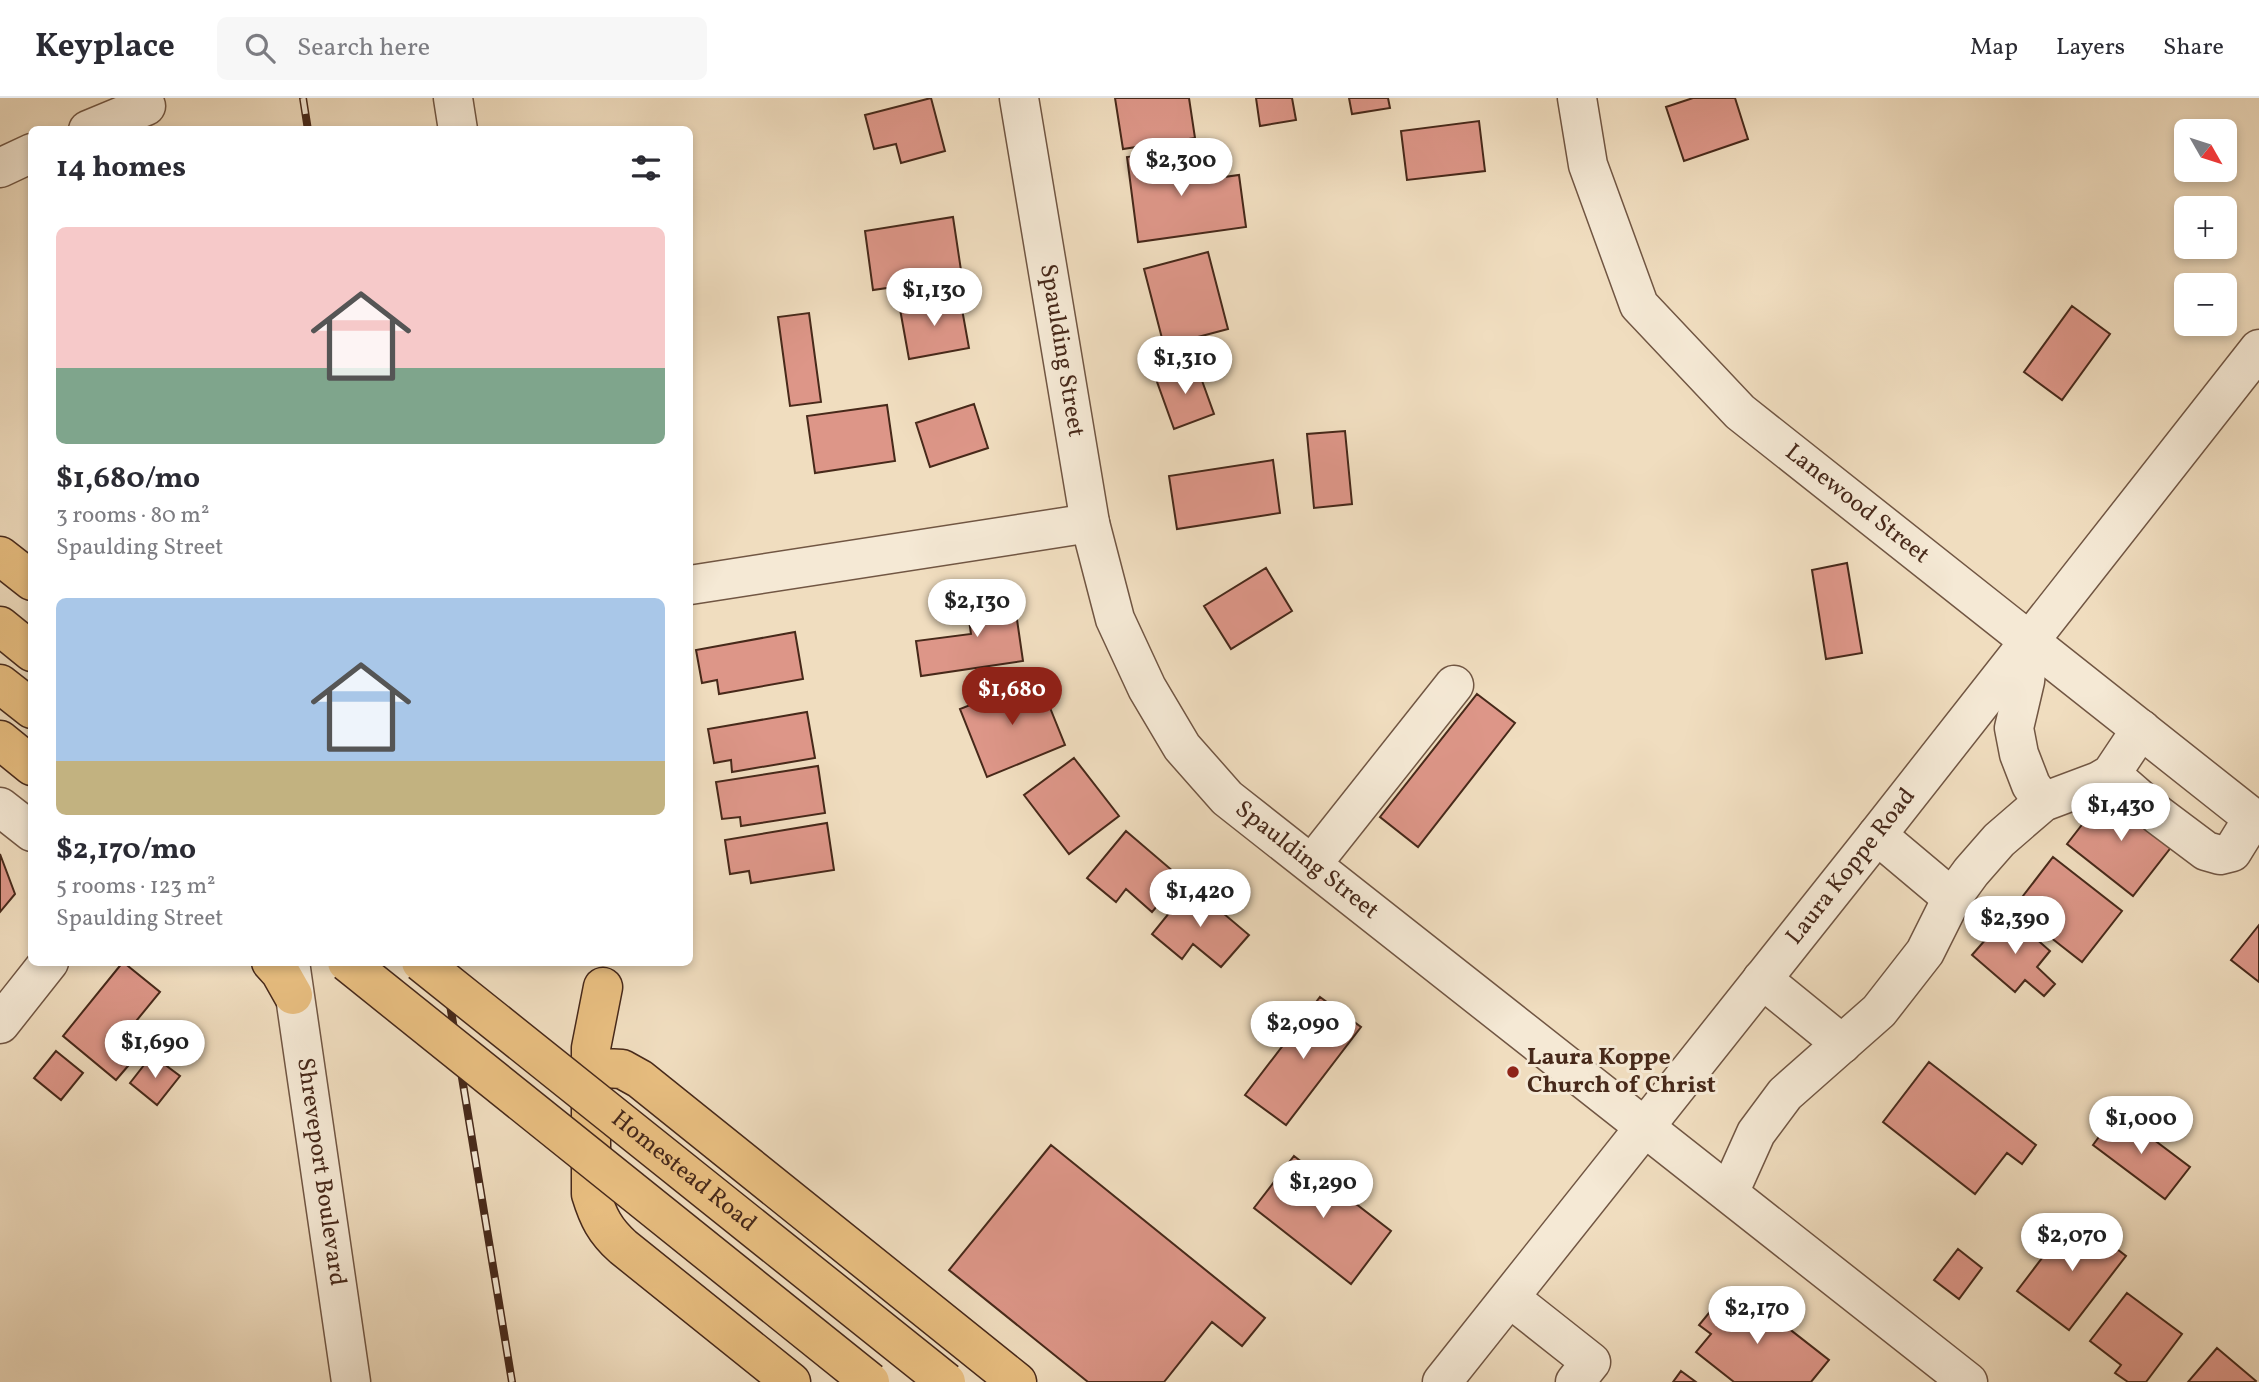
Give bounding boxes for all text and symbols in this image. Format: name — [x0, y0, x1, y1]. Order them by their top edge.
search box — [217, 17, 707, 80]
text: Keyplace — [35, 25, 175, 71]
icon: search — [241, 29, 279, 67]
text: Search here — [297, 30, 430, 66]
text: Map — [1970, 31, 2018, 65]
text: Layers — [2056, 31, 2125, 65]
text: Share — [2163, 31, 2224, 65]
north arrow — [2174, 119, 2236, 182]
map controls — [2174, 119, 2237, 336]
pin: $2,300 — [1124, 139, 1238, 198]
text: $2,300 — [1146, 145, 1216, 177]
text: 14 homes — [56, 147, 186, 189]
icon: filters — [627, 149, 665, 187]
button: + — [2174, 196, 2237, 259]
street label: Spaulding Street — [1030, 261, 1092, 440]
pin: $1,130 — [877, 268, 991, 328]
icon: home — [298, 273, 424, 399]
button: − — [2174, 273, 2237, 336]
text: $1,130 — [902, 275, 966, 307]
pin: $1,310 — [1128, 336, 1242, 396]
text: $1,310 — [1153, 343, 1217, 375]
street label: Lanewood Street — [1777, 436, 1936, 572]
text: $1,680/mo — [56, 458, 200, 500]
text: 3 rooms · 80 m² — [56, 500, 209, 532]
text: Spaulding Street — [56, 532, 223, 564]
pin: $2,130 — [920, 580, 1034, 639]
text: $2,130 — [944, 586, 1010, 618]
icon: home — [298, 644, 424, 770]
pin: $1,680 — [955, 668, 1069, 727]
text: $1,680 — [978, 674, 1046, 706]
street label: Laura Koppe Road — [1779, 781, 1924, 953]
pin: $1,430 — [2064, 784, 2178, 843]
text: $1,430 — [2087, 790, 2155, 822]
street label: Spaulding Street — [1227, 793, 1386, 928]
text: $2,170/mo — [56, 829, 196, 871]
pin: $1,420 — [1143, 870, 1257, 929]
text: 5 rooms · 123 m² — [56, 871, 216, 903]
text: $1,420 — [1166, 876, 1234, 908]
pin: $2,390 — [1958, 896, 2072, 956]
text: Spaulding Street — [56, 903, 223, 935]
text: $2,390 — [1980, 903, 2050, 935]
pin: $2,090 — [1246, 1002, 1360, 1061]
text: $2,090 — [1267, 1008, 1339, 1040]
pin: $1,690 — [98, 1020, 212, 1080]
text: $1,690 — [121, 1027, 189, 1059]
place label: Laura Koppe Church of Christ — [1527, 1041, 1716, 1103]
street label: Shreveport Boulevard — [287, 1055, 354, 1288]
marker: Laura Koppe Church of Christ — [1505, 1064, 1521, 1080]
pin: $1,000 — [2084, 1096, 2198, 1156]
street label: Homestead Road — [603, 1103, 763, 1241]
text: $1,000 — [2105, 1103, 2177, 1135]
pin: $1,290 — [1266, 1160, 1380, 1220]
text: $1,290 — [1289, 1167, 1357, 1199]
pin: $2,070 — [2015, 1214, 2129, 1273]
text: $2,070 — [2037, 1220, 2107, 1252]
pin: $2,170 — [1700, 1286, 1814, 1346]
text: $2,170 — [1724, 1293, 1790, 1325]

